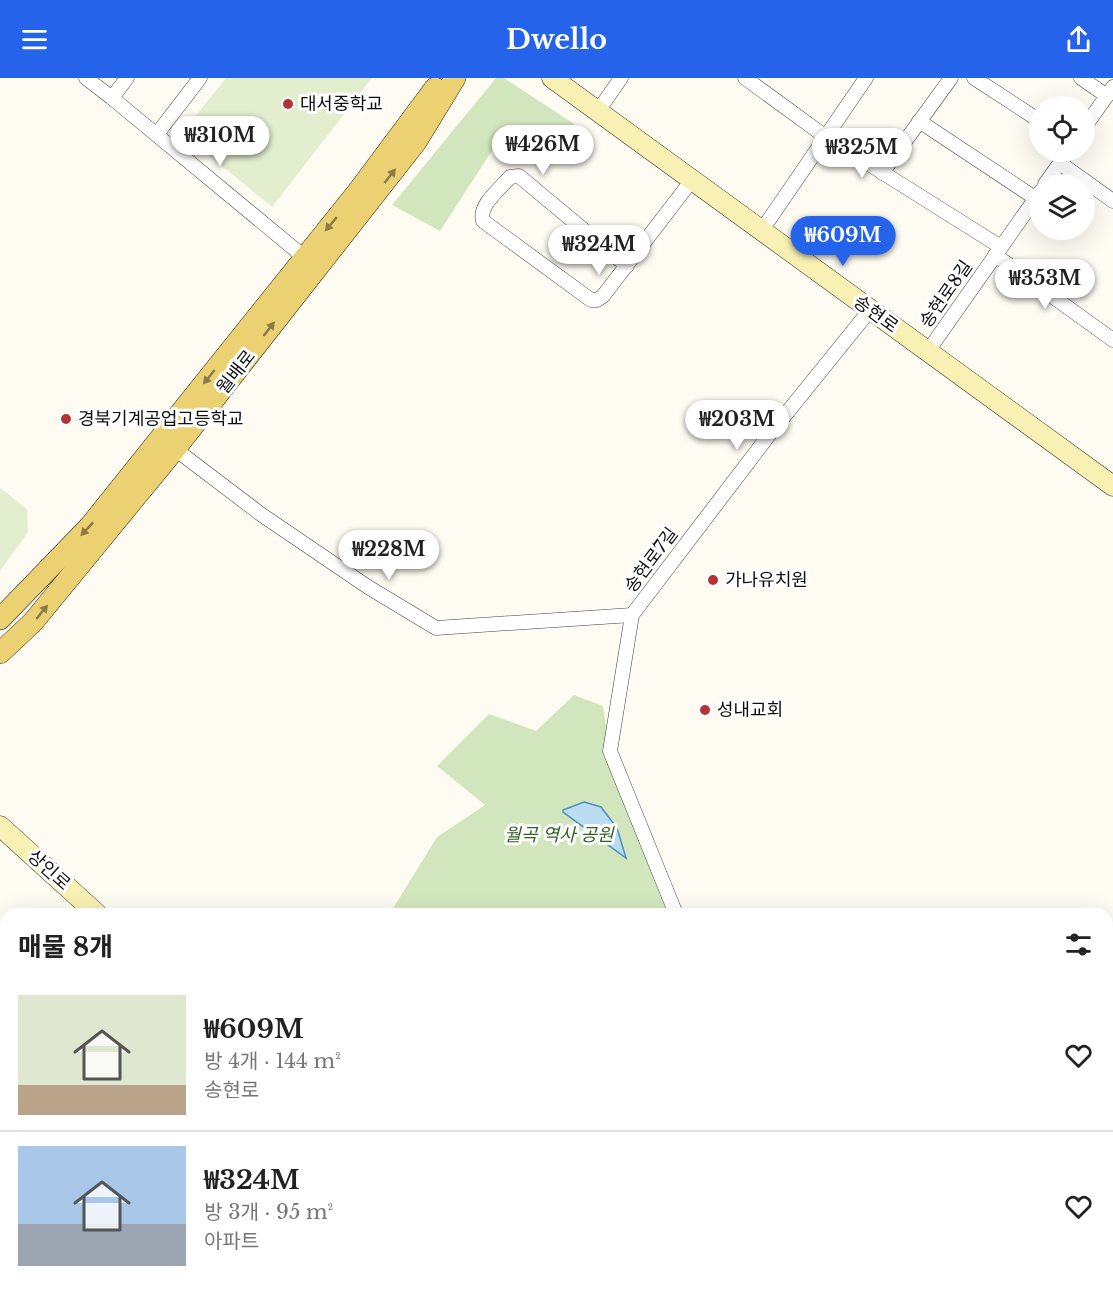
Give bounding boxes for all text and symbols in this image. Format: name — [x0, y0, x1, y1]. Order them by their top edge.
icon: menu — [18, 23, 51, 56]
text: Dwello — [506, 23, 607, 56]
icon: share — [1062, 23, 1095, 56]
place label: 대서중학교 — [300, 93, 383, 115]
map controls — [1029, 96, 1095, 240]
button: locate — [1029, 96, 1095, 162]
marker: 대서중학교 — [281, 97, 295, 111]
pin: ₩310M — [178, 116, 262, 167]
text: ₩310M — [184, 123, 256, 147]
pin: ₩426M — [501, 125, 585, 176]
pin: ₩325M — [820, 128, 904, 179]
text: ₩426M — [506, 132, 580, 156]
text: ₩325M — [826, 135, 898, 159]
one-way arrow — [383, 168, 395, 183]
button: layers — [1029, 174, 1095, 240]
one-way arrow — [324, 216, 337, 232]
pin: ₩609M — [801, 216, 885, 267]
text: ₩609M — [805, 223, 881, 247]
pin: ₩324M — [557, 225, 641, 276]
text: ₩324M — [562, 232, 636, 256]
street label: 송현로8길 — [915, 256, 977, 332]
pin: ₩353M — [1003, 259, 1087, 310]
text: ₩353M — [1009, 266, 1081, 290]
street label: 송현로 — [849, 290, 903, 338]
one-way arrow — [263, 321, 276, 337]
street label: 월배로 — [212, 346, 260, 398]
one-way arrow — [203, 369, 216, 385]
pin: ₩203M — [695, 400, 779, 451]
text: ₩203M — [699, 407, 775, 431]
place label: 경북기계공업고등학교 — [78, 408, 244, 430]
marker: 경북기계공업고등학교 — [59, 412, 73, 426]
one-way arrow — [80, 521, 94, 536]
street label: 송현로7길 — [620, 523, 682, 597]
pin: ₩228M — [347, 530, 431, 581]
text: ₩228M — [352, 537, 426, 561]
place label: 가나유치원 — [725, 569, 808, 591]
marker: 가나유치원 — [706, 573, 720, 587]
one-way arrow — [35, 604, 48, 620]
place label: 성내교회 — [717, 699, 783, 721]
marker: 성내교회 — [698, 703, 712, 717]
park label: 월곡 역사 공원 — [504, 824, 615, 846]
street label: 상인로 — [23, 845, 75, 895]
icon: filters — [1062, 928, 1095, 961]
text: 매물 8개 — [18, 931, 113, 963]
text: ₩609M — [204, 1013, 304, 1045]
icon: home — [66, 1019, 138, 1091]
icon: heart — [1062, 1039, 1095, 1072]
text: 방 4개 · 144 m² — [204, 1049, 341, 1073]
text: 송현로 — [204, 1078, 259, 1102]
text: ₩324M — [204, 1164, 300, 1196]
icon: home — [66, 1170, 138, 1242]
icon: heart — [1062, 1190, 1095, 1223]
text: 방 3개 · 95 m² — [204, 1200, 333, 1224]
text: 아파트 — [204, 1229, 259, 1253]

